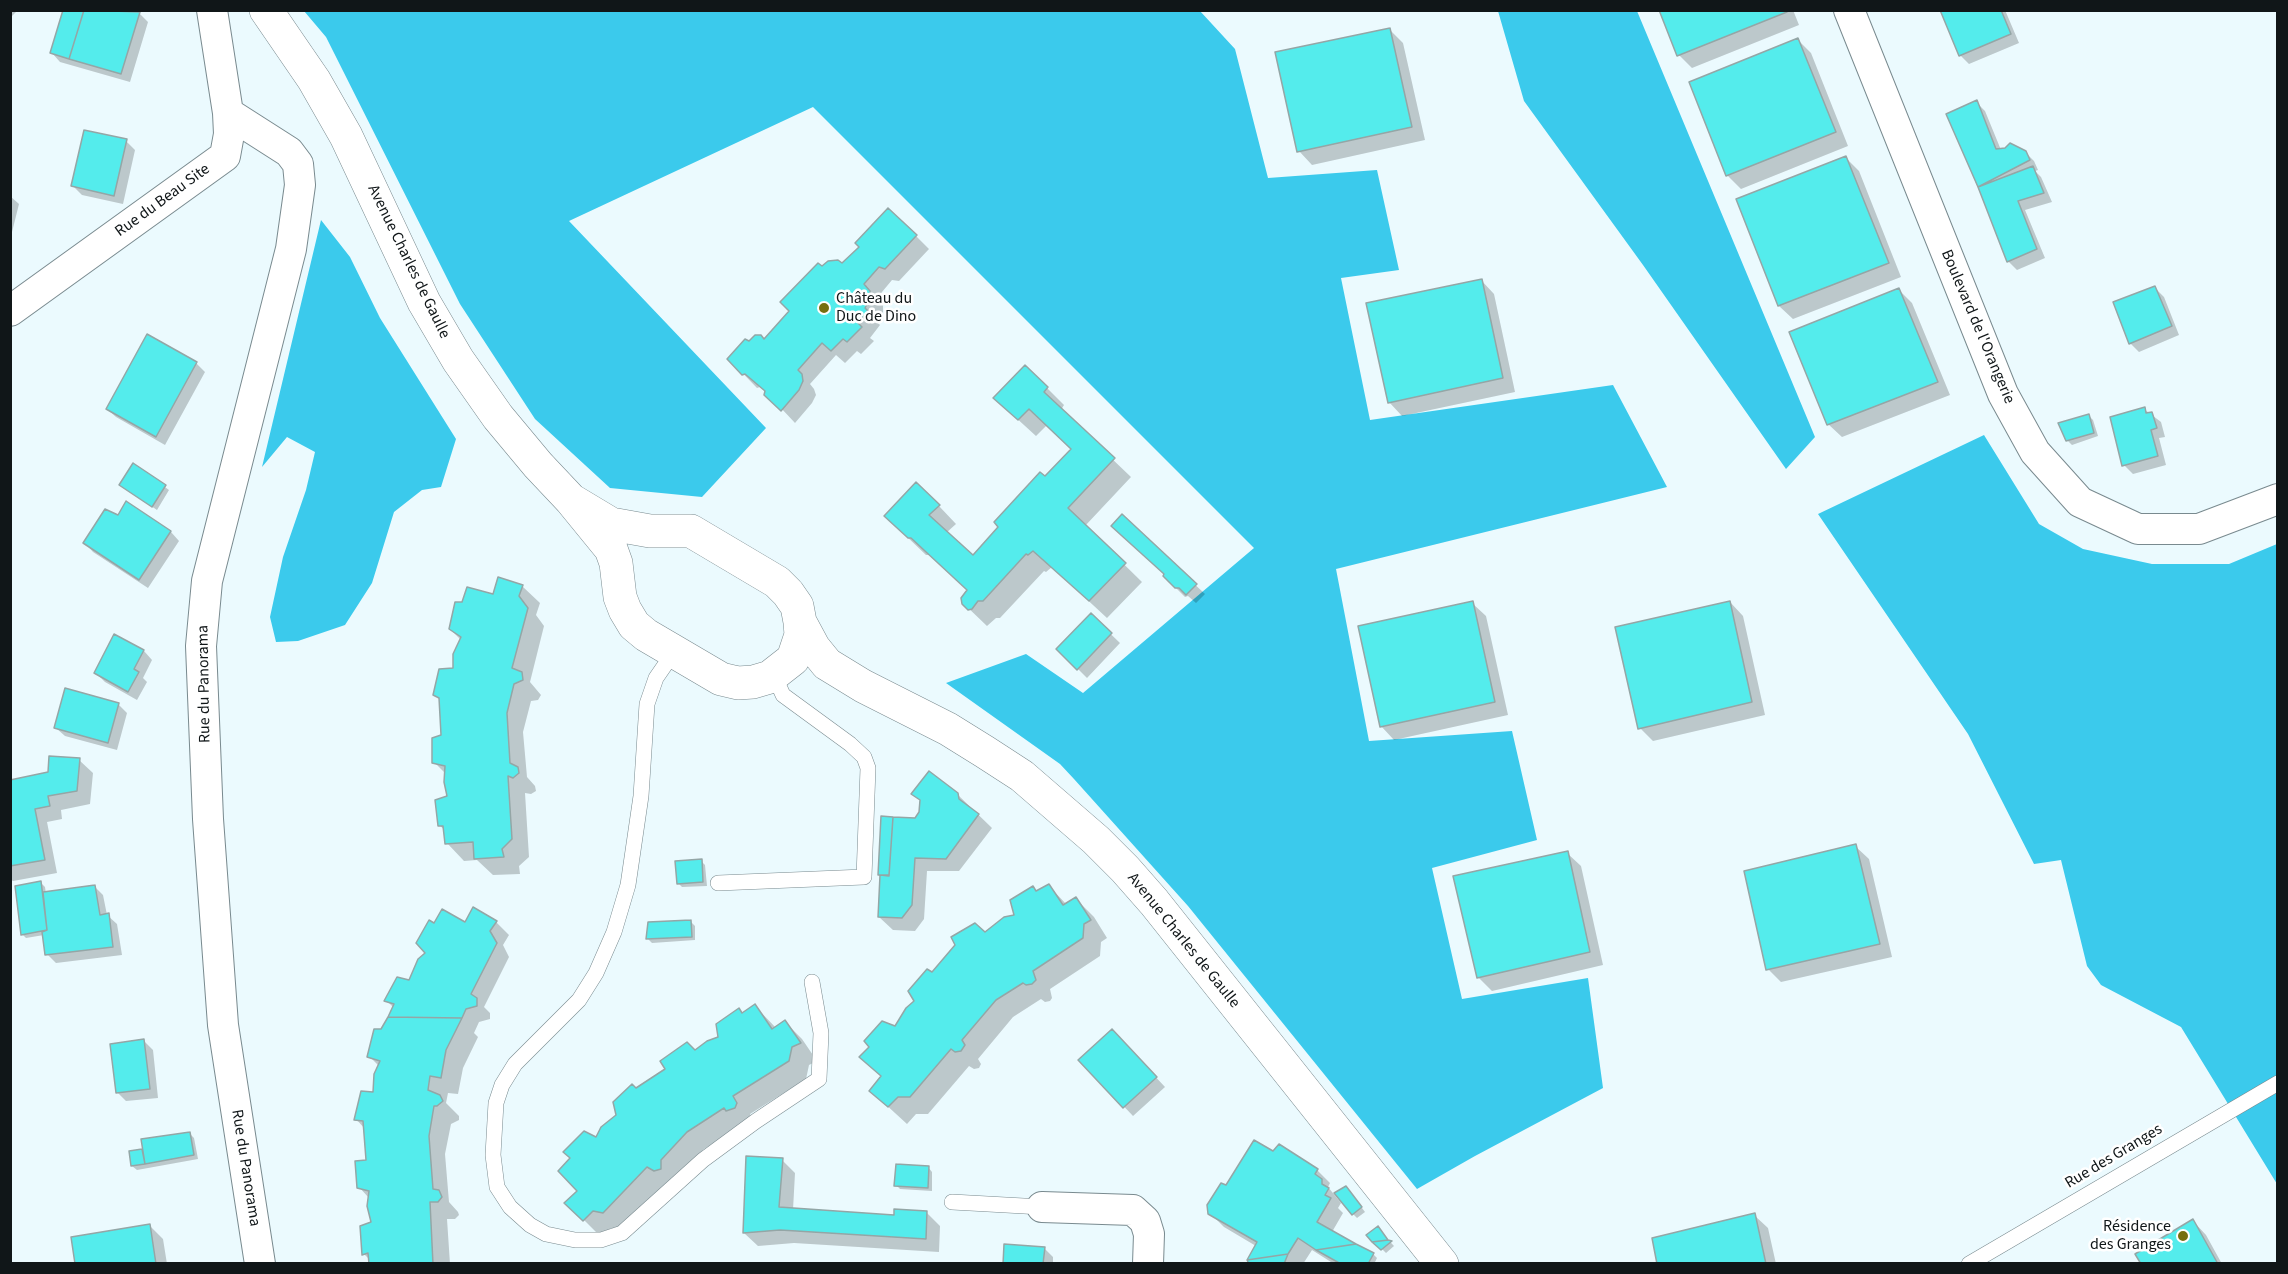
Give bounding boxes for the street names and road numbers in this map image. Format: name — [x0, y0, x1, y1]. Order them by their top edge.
street label: Rue du Beau Site — [112, 160, 214, 242]
street label: Avenue Charles de Gaulle — [362, 182, 454, 342]
street label: Boulevard de l'Orangerie — [1936, 247, 2018, 407]
street label: Rue du Panorama — [194, 625, 216, 743]
street label: Avenue Charles de Gaulle — [1122, 869, 1244, 1013]
street label: Rue du Panorama — [226, 1108, 264, 1228]
street label: Rue des Granges — [2062, 1120, 2166, 1194]

